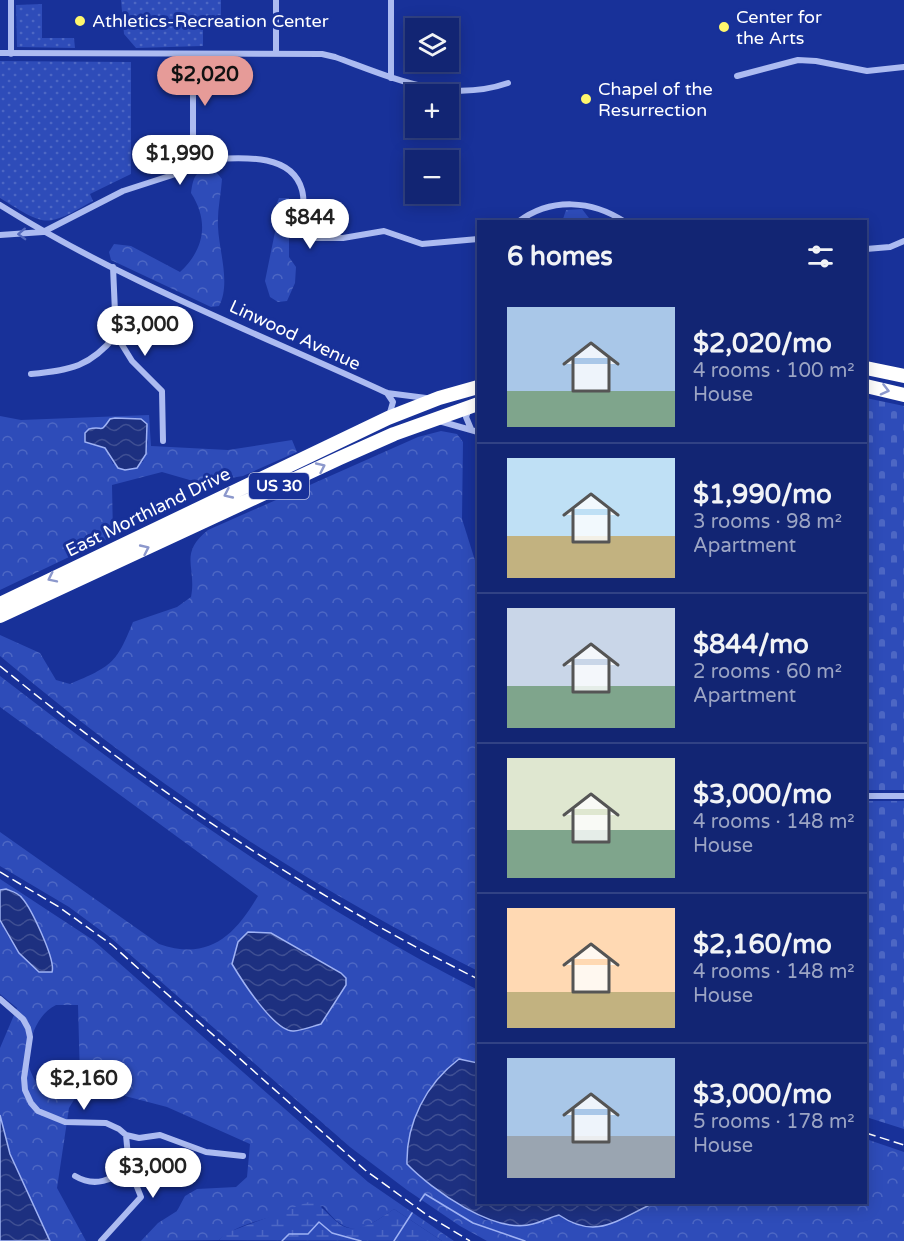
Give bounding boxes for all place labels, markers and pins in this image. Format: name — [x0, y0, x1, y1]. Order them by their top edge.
place label: Center for the Arts — [736, 6, 822, 49]
place label: Athletics-Recreation Center — [92, 10, 329, 32]
marker: Athletics-Recreation Center — [73, 14, 87, 28]
marker: Center for the Arts — [717, 20, 731, 34]
pin: $2,020 — [156, 56, 254, 107]
place label: Chapel of the Resurrection — [598, 78, 713, 121]
marker: Chapel of the Resurrection — [579, 92, 593, 106]
pin: $1,990 — [131, 135, 229, 186]
pin: $844 — [274, 199, 346, 250]
pin: $3,000 — [96, 306, 194, 357]
pin: $2,160 — [35, 1060, 133, 1111]
pin: $3,000 — [104, 1148, 202, 1199]

